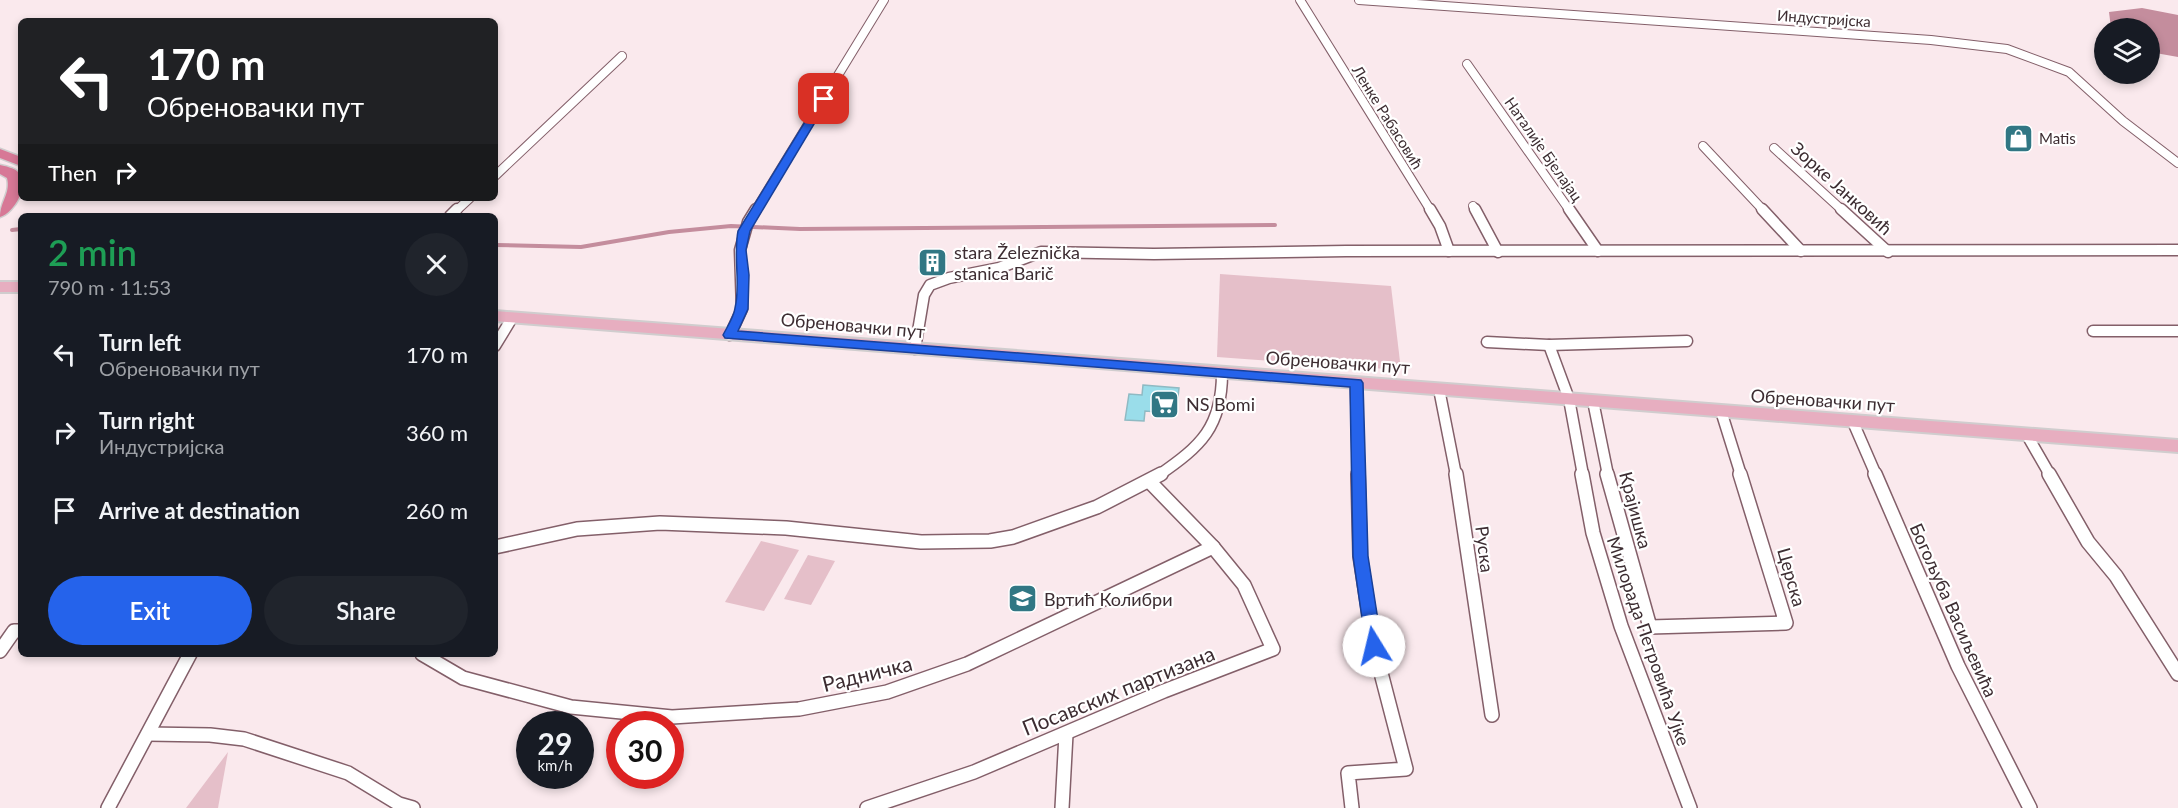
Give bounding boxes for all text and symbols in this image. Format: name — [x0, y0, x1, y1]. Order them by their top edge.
street label: Индустријска — [1776, 6, 1872, 30]
map controls — [2094, 18, 2160, 84]
button: layers — [2094, 18, 2160, 84]
text: 170 m — [147, 39, 265, 89]
icon: left — [48, 42, 126, 120]
street label: Ленке Рабасовић — [1348, 61, 1427, 172]
pin — [798, 73, 849, 124]
icon: arrive — [807, 82, 840, 115]
text: Обреновачки пут — [147, 90, 364, 123]
street label: Наталије Бјелајац — [1501, 93, 1587, 205]
shop icon: Matis — [2002, 122, 2034, 154]
place label: Matis — [2039, 129, 2076, 147]
street label: Зорке Јанковић — [1787, 137, 1897, 239]
icon: right — [109, 156, 142, 189]
text: Then — [48, 159, 97, 186]
text: 2 min — [48, 230, 137, 274]
button: close — [405, 233, 468, 296]
place label: stara Železnička stanica Barič — [954, 241, 1080, 284]
building icon: stara Železnička stanica Barič — [917, 246, 949, 278]
text: 790 m · 11:53 — [48, 275, 171, 299]
street label: Обреновачки пут — [780, 308, 926, 342]
text: Turn left — [99, 329, 181, 356]
icon: left — [48, 338, 81, 371]
text: 170 m — [406, 341, 468, 368]
street label: Обреновачки пут — [1265, 346, 1411, 378]
text: Обреновачки пут — [99, 356, 260, 380]
street label: Обреновачки пут — [1750, 384, 1896, 416]
supermarket icon: NS Bomi — [1149, 388, 1181, 420]
place label: NS Bomi — [1186, 393, 1255, 415]
text: Turn right — [99, 407, 194, 434]
icon: right — [48, 416, 81, 449]
text: 360 m — [406, 419, 468, 446]
text: Индустријска — [99, 434, 224, 458]
street label: Крајишка — [1615, 469, 1657, 551]
icon: arrive — [48, 494, 81, 527]
text: Arrive at destination — [99, 497, 300, 524]
text: 260 m — [406, 497, 468, 524]
street label: Богољуба Васиљевића — [1906, 520, 2002, 700]
street label: Руска — [1471, 524, 1499, 574]
street label: Милорада Петровића Ујке — [1603, 533, 1695, 749]
street label: Церска — [1773, 545, 1811, 609]
button: Exit — [48, 576, 252, 645]
button: Share — [264, 576, 468, 645]
school or university icon: Вртић Колибри — [1007, 583, 1039, 615]
place label: Вртић Колибри — [1044, 588, 1173, 610]
position arrow — [1342, 614, 1406, 678]
street label: Посавских партизана — [1018, 640, 1218, 740]
street label: Радничка — [819, 650, 915, 696]
speed limit sign: 30 — [606, 711, 684, 789]
text: 29 — [538, 725, 572, 761]
text: km/h — [537, 756, 573, 774]

